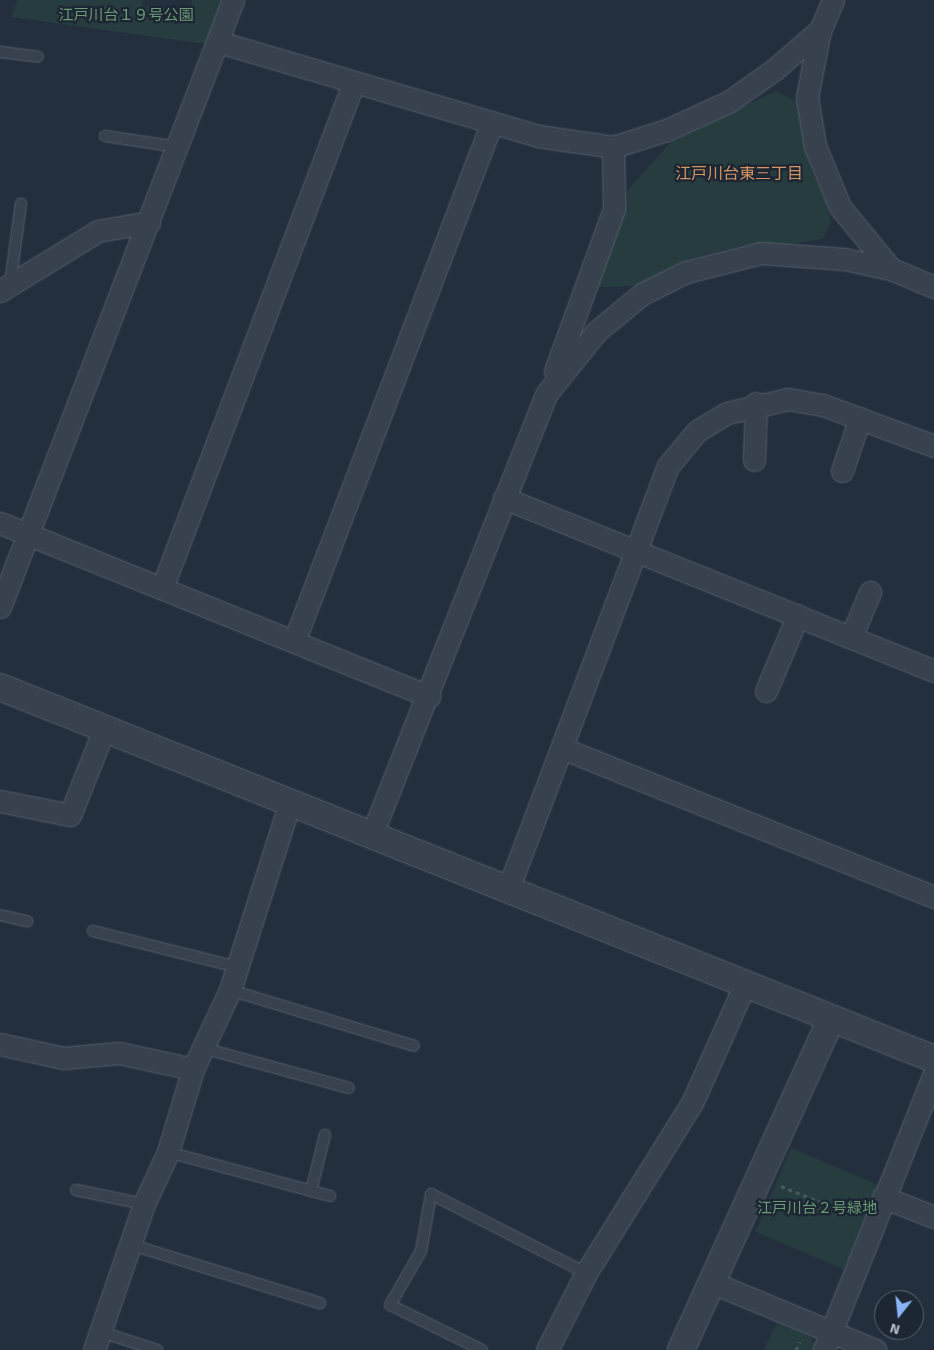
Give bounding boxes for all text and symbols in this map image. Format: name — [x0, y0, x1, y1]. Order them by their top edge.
park label: 江戸川台１９号公園 — [59, 7, 193, 25]
district label: 江戸川台東三丁目 — [675, 164, 803, 184]
park label: 江戸川台２号緑地 — [757, 1200, 877, 1218]
north arrow — [874, 1290, 924, 1340]
text: N — [888, 1319, 902, 1338]

